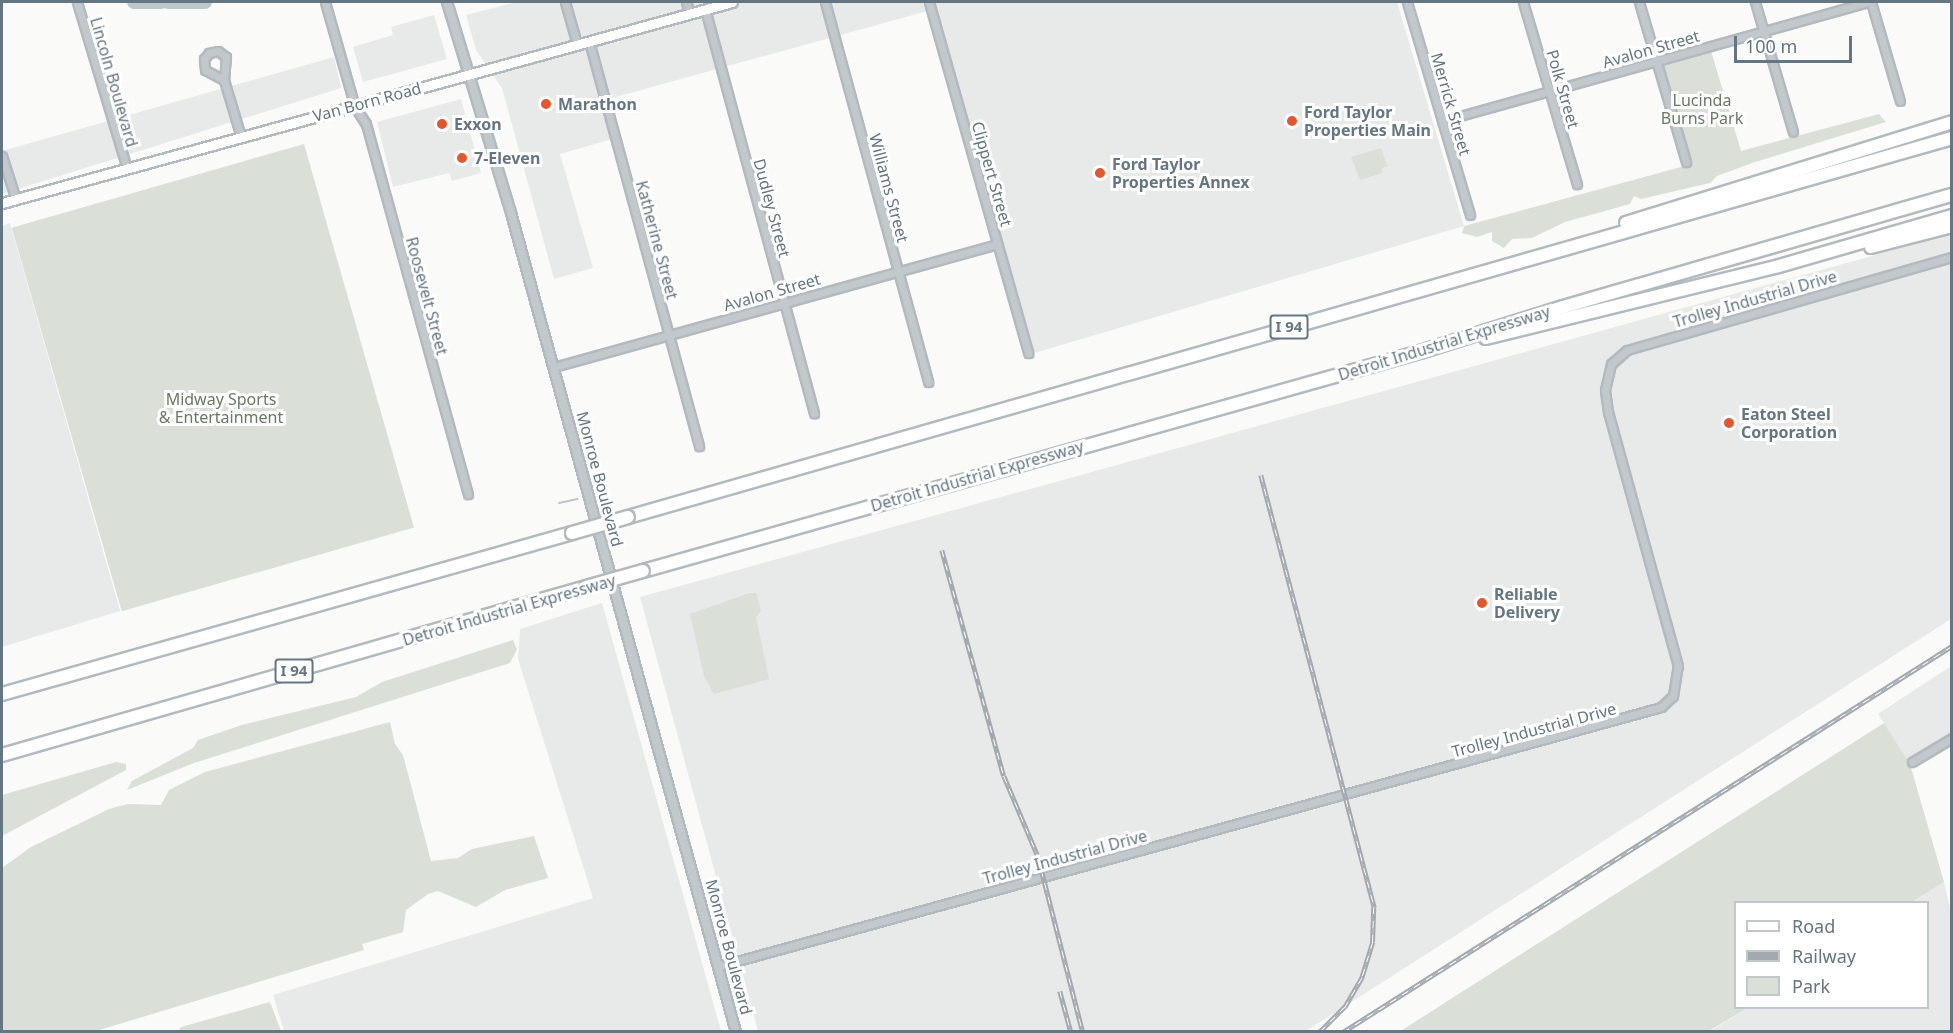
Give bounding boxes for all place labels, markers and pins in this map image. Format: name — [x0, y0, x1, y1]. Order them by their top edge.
place label: Marathon — [558, 94, 637, 114]
marker: Marathon — [539, 97, 553, 111]
place label: Ford Taylor Properties Main — [1304, 102, 1431, 140]
place label: Exxon — [454, 114, 502, 134]
marker: Ford Taylor Properties Main — [1285, 114, 1299, 128]
marker: Exxon — [435, 117, 449, 131]
place label: 7-Eleven — [474, 148, 540, 168]
marker: 7-Eleven — [455, 151, 469, 165]
place label: Ford Taylor Properties Annex — [1112, 154, 1249, 192]
marker: Ford Taylor Properties Annex — [1093, 166, 1107, 180]
place label: Eaton Steel Corporation — [1741, 404, 1837, 442]
marker: Eaton Steel Corporation — [1722, 416, 1736, 430]
place label: Reliable Delivery — [1494, 584, 1560, 622]
marker: Reliable Delivery — [1475, 596, 1489, 610]

